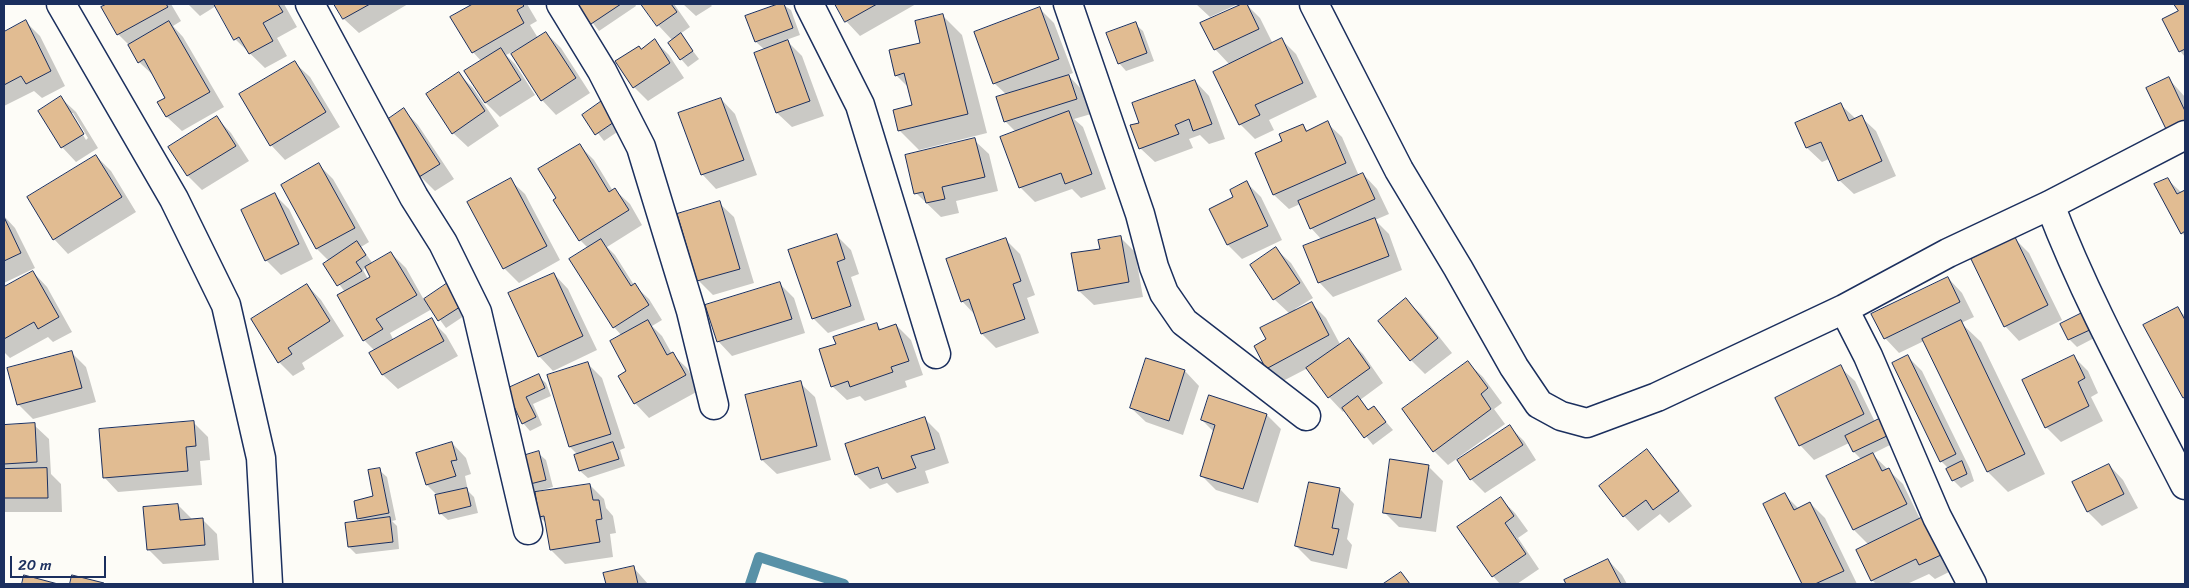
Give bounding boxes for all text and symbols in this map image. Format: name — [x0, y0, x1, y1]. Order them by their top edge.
scale bar — [12, 546, 109, 578]
text: 20 m — [18, 552, 52, 578]

